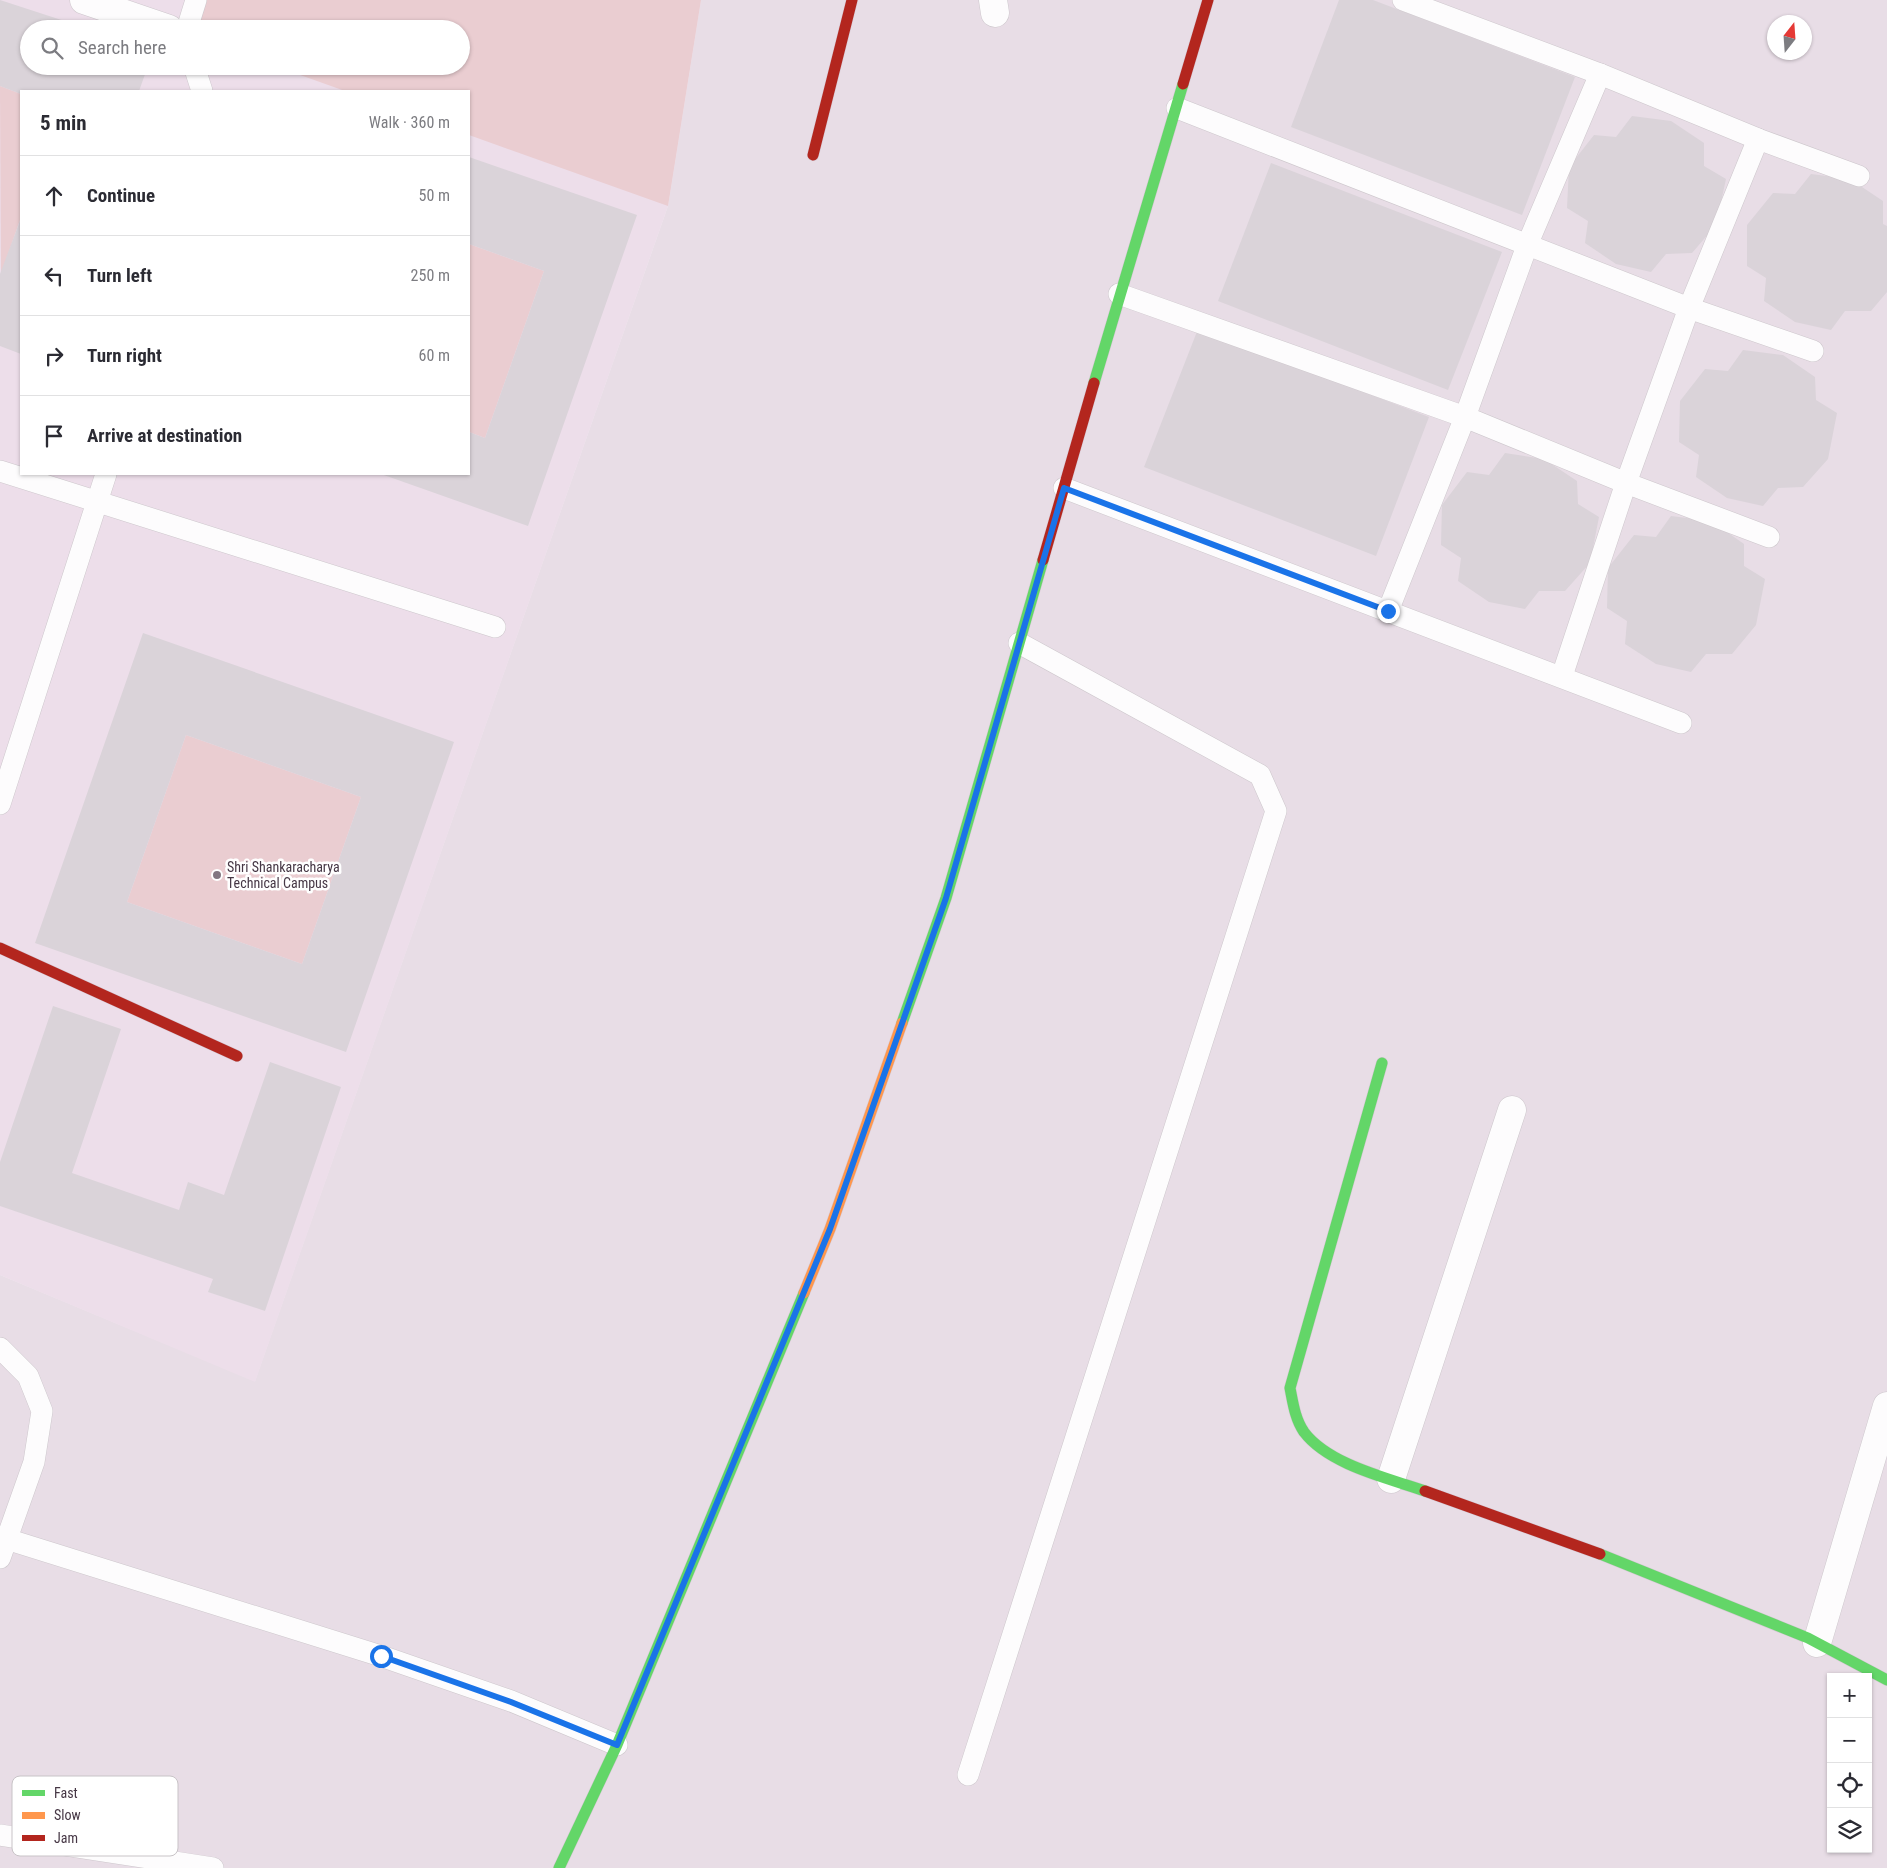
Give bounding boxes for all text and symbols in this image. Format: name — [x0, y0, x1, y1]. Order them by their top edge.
north arrow — [1767, 15, 1812, 60]
search box — [20, 20, 470, 75]
icon: search — [38, 34, 66, 62]
text: Search here — [78, 36, 166, 59]
text: 5 min — [40, 111, 87, 135]
text: Walk · 360 m — [369, 113, 450, 132]
icon: ahead — [40, 182, 68, 210]
text: Continue — [87, 184, 155, 207]
text: 50 m — [418, 186, 450, 205]
icon: left — [40, 262, 68, 290]
text: Turn left — [87, 264, 152, 287]
text: 250 m — [411, 266, 450, 285]
icon: right — [40, 342, 68, 370]
text: Turn right — [87, 344, 162, 367]
text: 60 m — [418, 346, 450, 365]
icon: arrive — [40, 422, 68, 450]
text: Arrive at destination — [87, 424, 242, 447]
route end — [1377, 600, 1400, 623]
place label: Shri Shankaracharya Technical Campus — [227, 859, 340, 891]
marker: Shri Shankaracharya Technical Campus — [211, 869, 223, 881]
route start — [370, 1645, 393, 1668]
map controls — [1827, 1673, 1872, 1853]
button: + — [1827, 1673, 1872, 1718]
button: − — [1827, 1718, 1872, 1763]
button: locate — [1827, 1763, 1872, 1808]
legend — [12, 1776, 178, 1856]
text: Fast — [54, 1785, 78, 1801]
text: Slow — [54, 1807, 81, 1823]
button: layers — [1827, 1808, 1872, 1853]
text: Jam — [54, 1830, 78, 1846]

